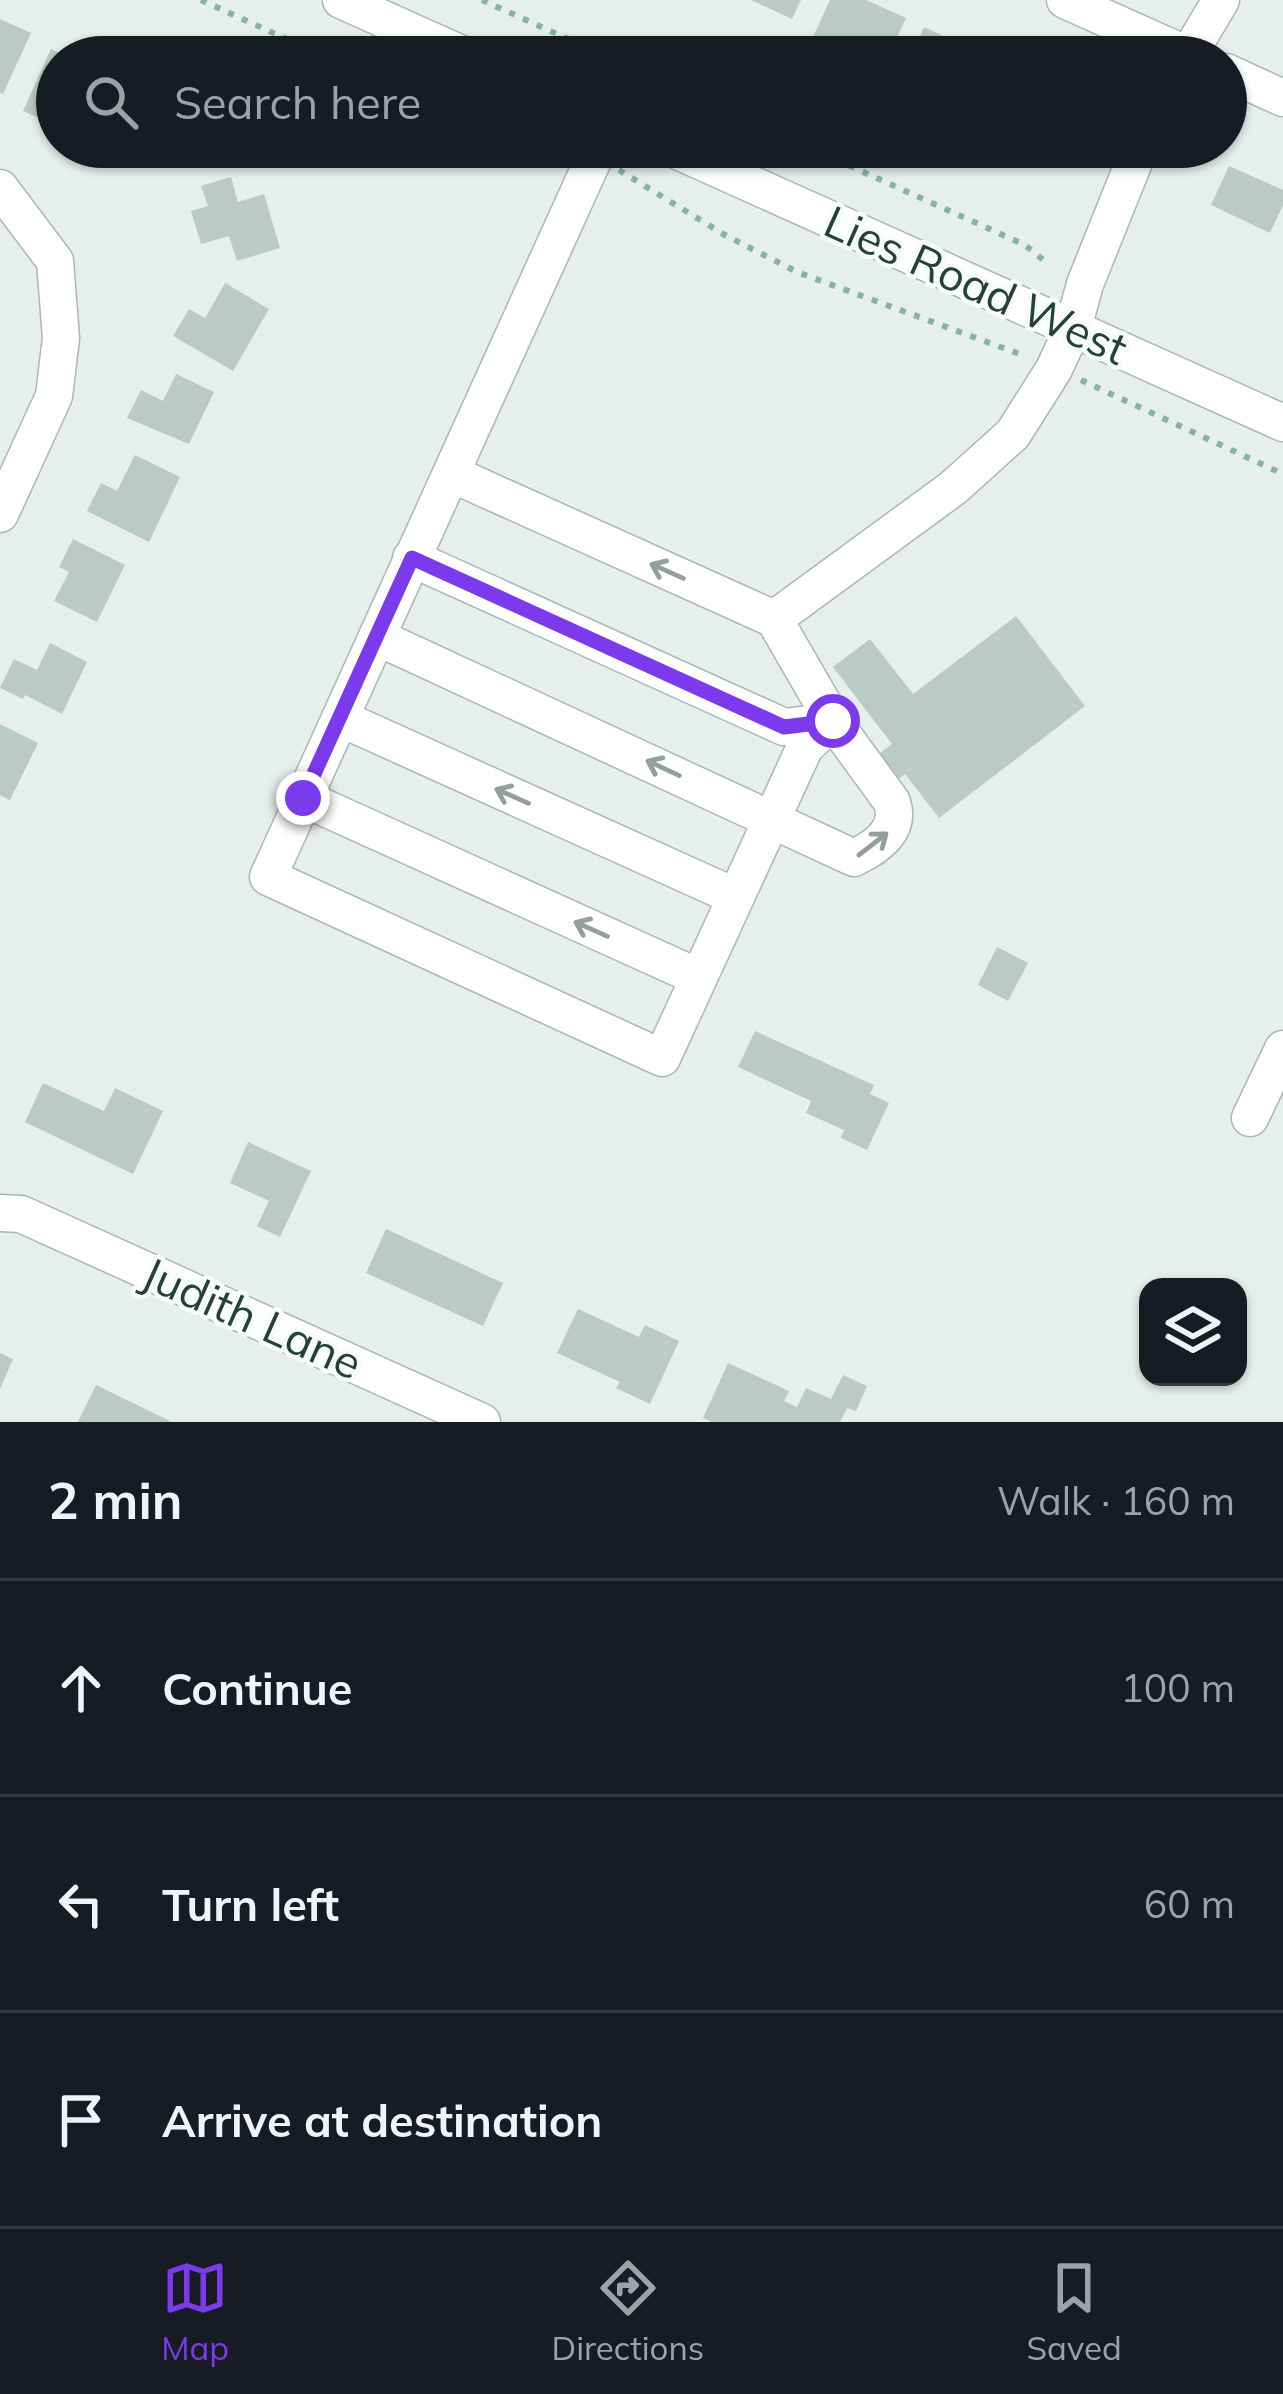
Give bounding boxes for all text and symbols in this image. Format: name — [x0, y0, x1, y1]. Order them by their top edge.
search box — [36, 36, 1247, 168]
icon: search — [78, 69, 144, 135]
text: Search here — [174, 74, 421, 130]
street label: Lies Road West — [816, 192, 1137, 376]
one-way arrow — [650, 558, 686, 580]
route start — [806, 694, 860, 748]
one-way arrow — [646, 756, 682, 778]
route end — [276, 771, 330, 825]
one-way arrow — [495, 783, 531, 805]
one-way arrow — [856, 831, 888, 858]
one-way arrow — [574, 917, 610, 939]
street label: Judith Lane — [134, 1244, 371, 1390]
map controls — [1139, 1278, 1247, 1386]
button: layers — [1139, 1278, 1247, 1386]
text: 2 min — [48, 1468, 183, 1532]
text: Walk · 160 m — [997, 1476, 1235, 1525]
icon: ahead — [48, 1655, 114, 1721]
text: Continue — [162, 1660, 352, 1716]
text: 100 m — [1120, 1663, 1235, 1712]
icon: left — [48, 1871, 114, 1937]
text: Turn left — [162, 1876, 339, 1932]
text: 60 m — [1144, 1879, 1235, 1928]
icon: arrive — [48, 2087, 114, 2153]
text: Arrive at destination — [162, 2092, 602, 2148]
tab: Map — [161, 2255, 229, 2368]
tab: Directions — [552, 2255, 704, 2368]
tab: Saved — [1027, 2255, 1122, 2368]

